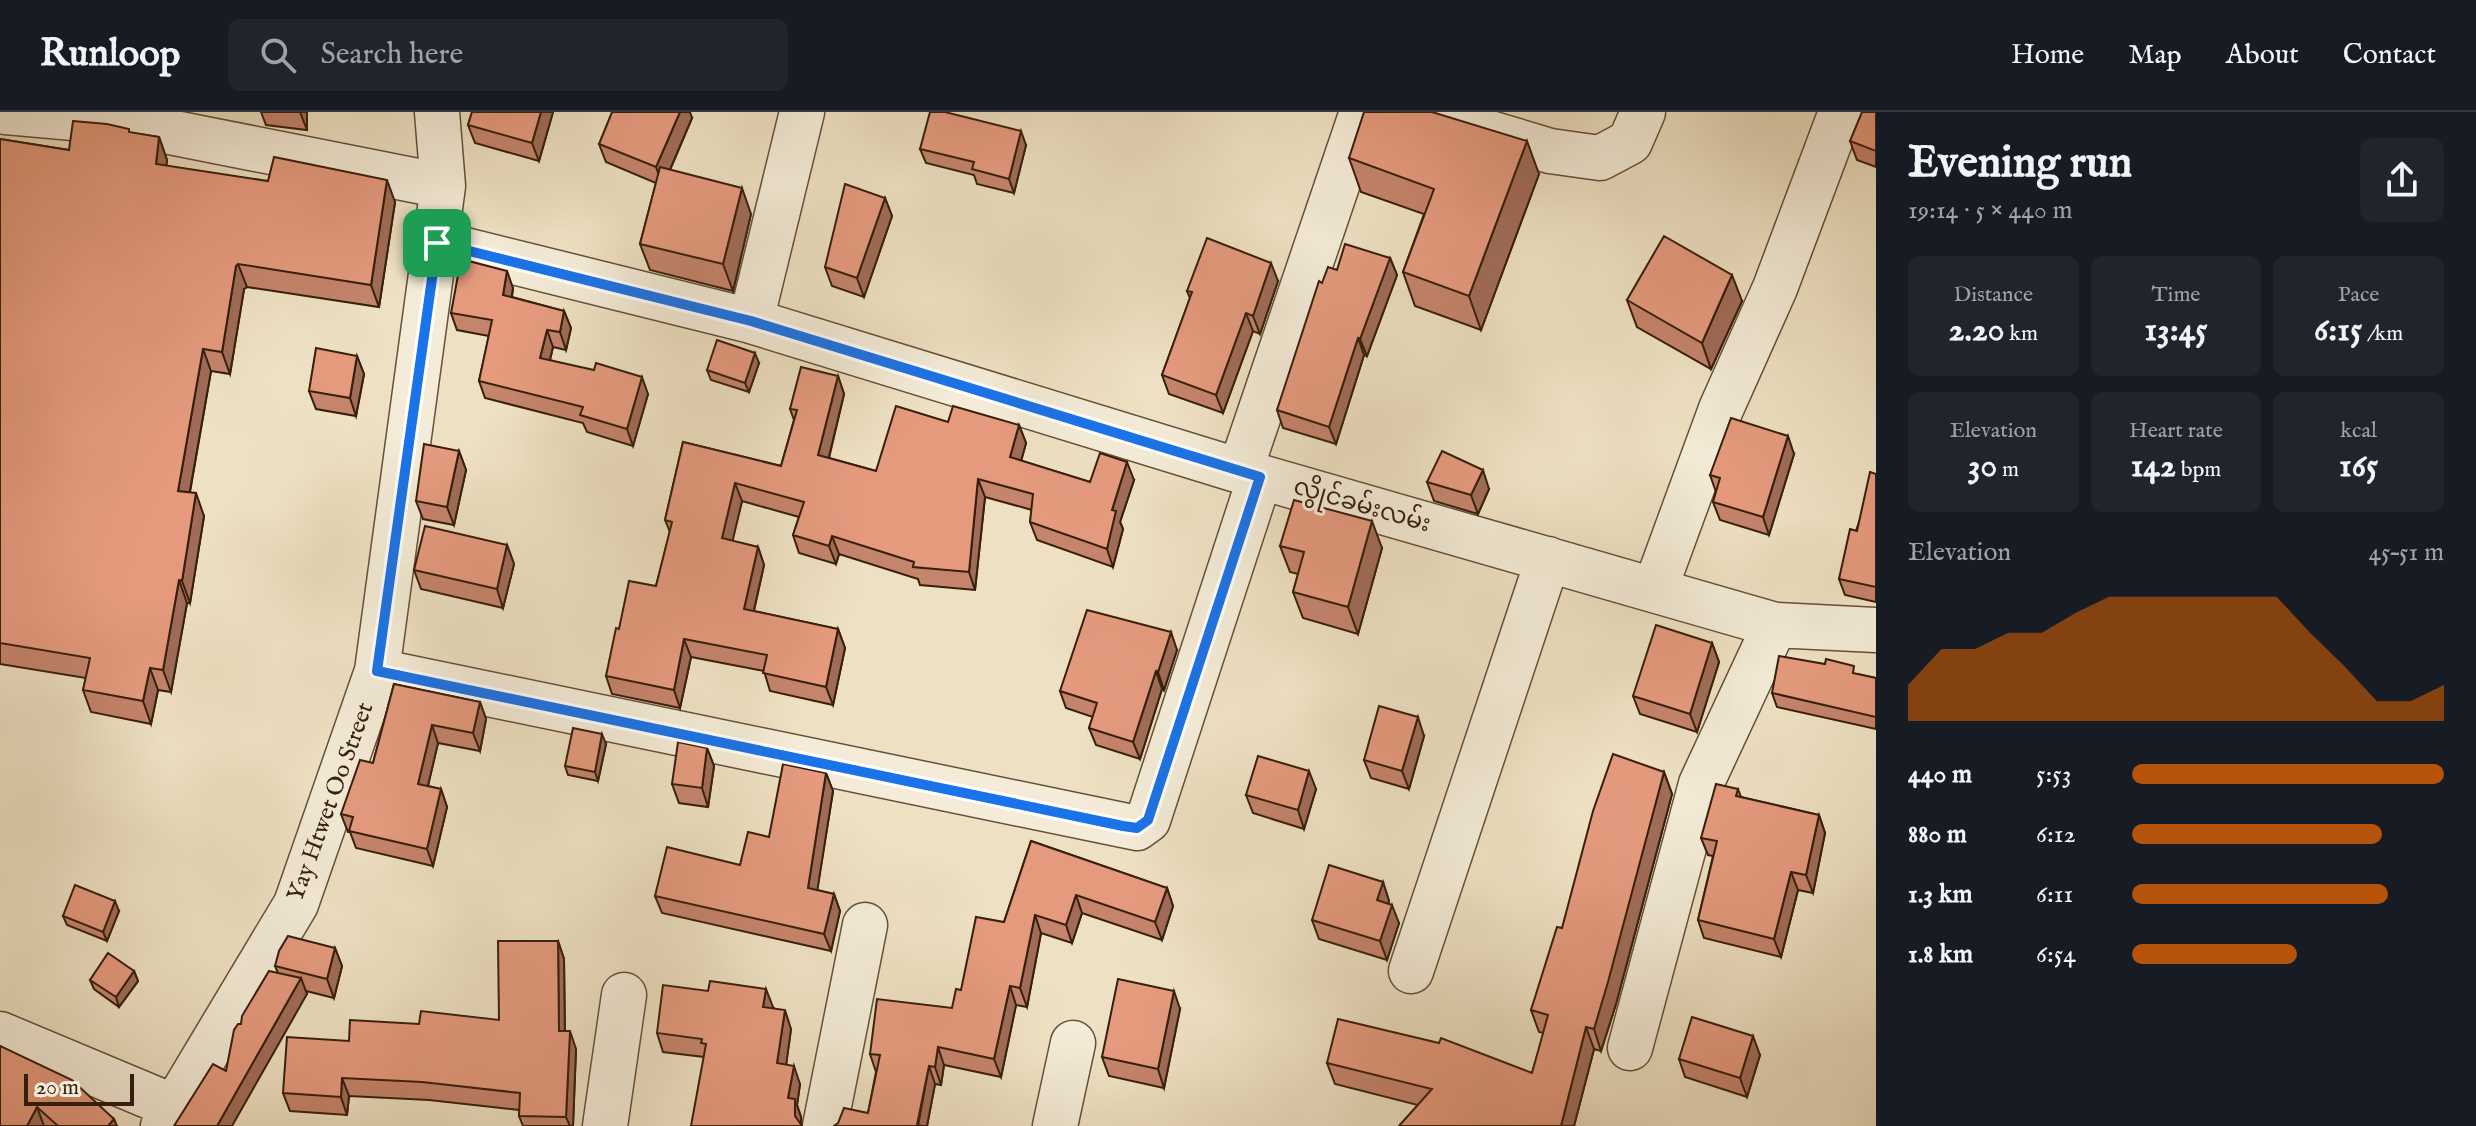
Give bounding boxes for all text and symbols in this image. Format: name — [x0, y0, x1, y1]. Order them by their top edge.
search box — [228, 19, 788, 91]
text: Runloop — [40, 31, 180, 79]
icon: search — [256, 33, 300, 77]
text: Search here — [320, 36, 463, 74]
text: Home — [2011, 38, 2084, 73]
text: Map — [2128, 38, 2182, 73]
text: About — [2226, 38, 2299, 73]
text: Contact — [2343, 38, 2436, 73]
text: Evening run — [1908, 136, 2132, 192]
button: share — [2360, 138, 2444, 222]
text: 19:14 · 5 × 440 m — [1908, 194, 2073, 227]
pin — [403, 209, 471, 277]
icon: arrive — [415, 221, 459, 265]
text: Distance — [1954, 281, 2033, 309]
text: Time — [2152, 281, 2200, 309]
text: Pace — [2338, 281, 2379, 309]
text: 2.20 — [1949, 309, 2004, 352]
text: 13:45 — [2144, 309, 2208, 352]
text: 6:15 — [2314, 309, 2362, 352]
text: km — [2004, 320, 2038, 348]
text: /km — [2362, 320, 2403, 348]
text: Elevation — [1950, 417, 2037, 445]
text: Heart rate — [2129, 417, 2223, 445]
text: kcal — [2340, 417, 2377, 445]
text: 30 — [1968, 445, 1997, 488]
text: 142 — [2131, 445, 2176, 488]
text: 165 — [2339, 445, 2378, 488]
text: m — [1997, 456, 2019, 484]
text: bpm — [2176, 456, 2221, 484]
street label: လွိုင်ခမ်းလမ်း — [1289, 470, 1435, 542]
text: Elevation — [1908, 536, 2011, 569]
text: 45–51 m — [2368, 536, 2444, 569]
street label: Yay Htwet Oo Street — [281, 698, 381, 906]
text: 440 m — [1908, 758, 1972, 791]
text: 5:53 — [2036, 758, 2071, 791]
text: 880 m — [1908, 818, 1967, 851]
text: 6:12 — [2036, 818, 2076, 851]
text: 1.3 km — [1908, 878, 1973, 911]
text: 6:11 — [2036, 878, 2073, 911]
text: 1.8 km — [1908, 938, 1973, 971]
text: 6:54 — [2036, 938, 2076, 971]
scale bar — [24, 1070, 134, 1106]
text: 20 m — [36, 1074, 79, 1102]

